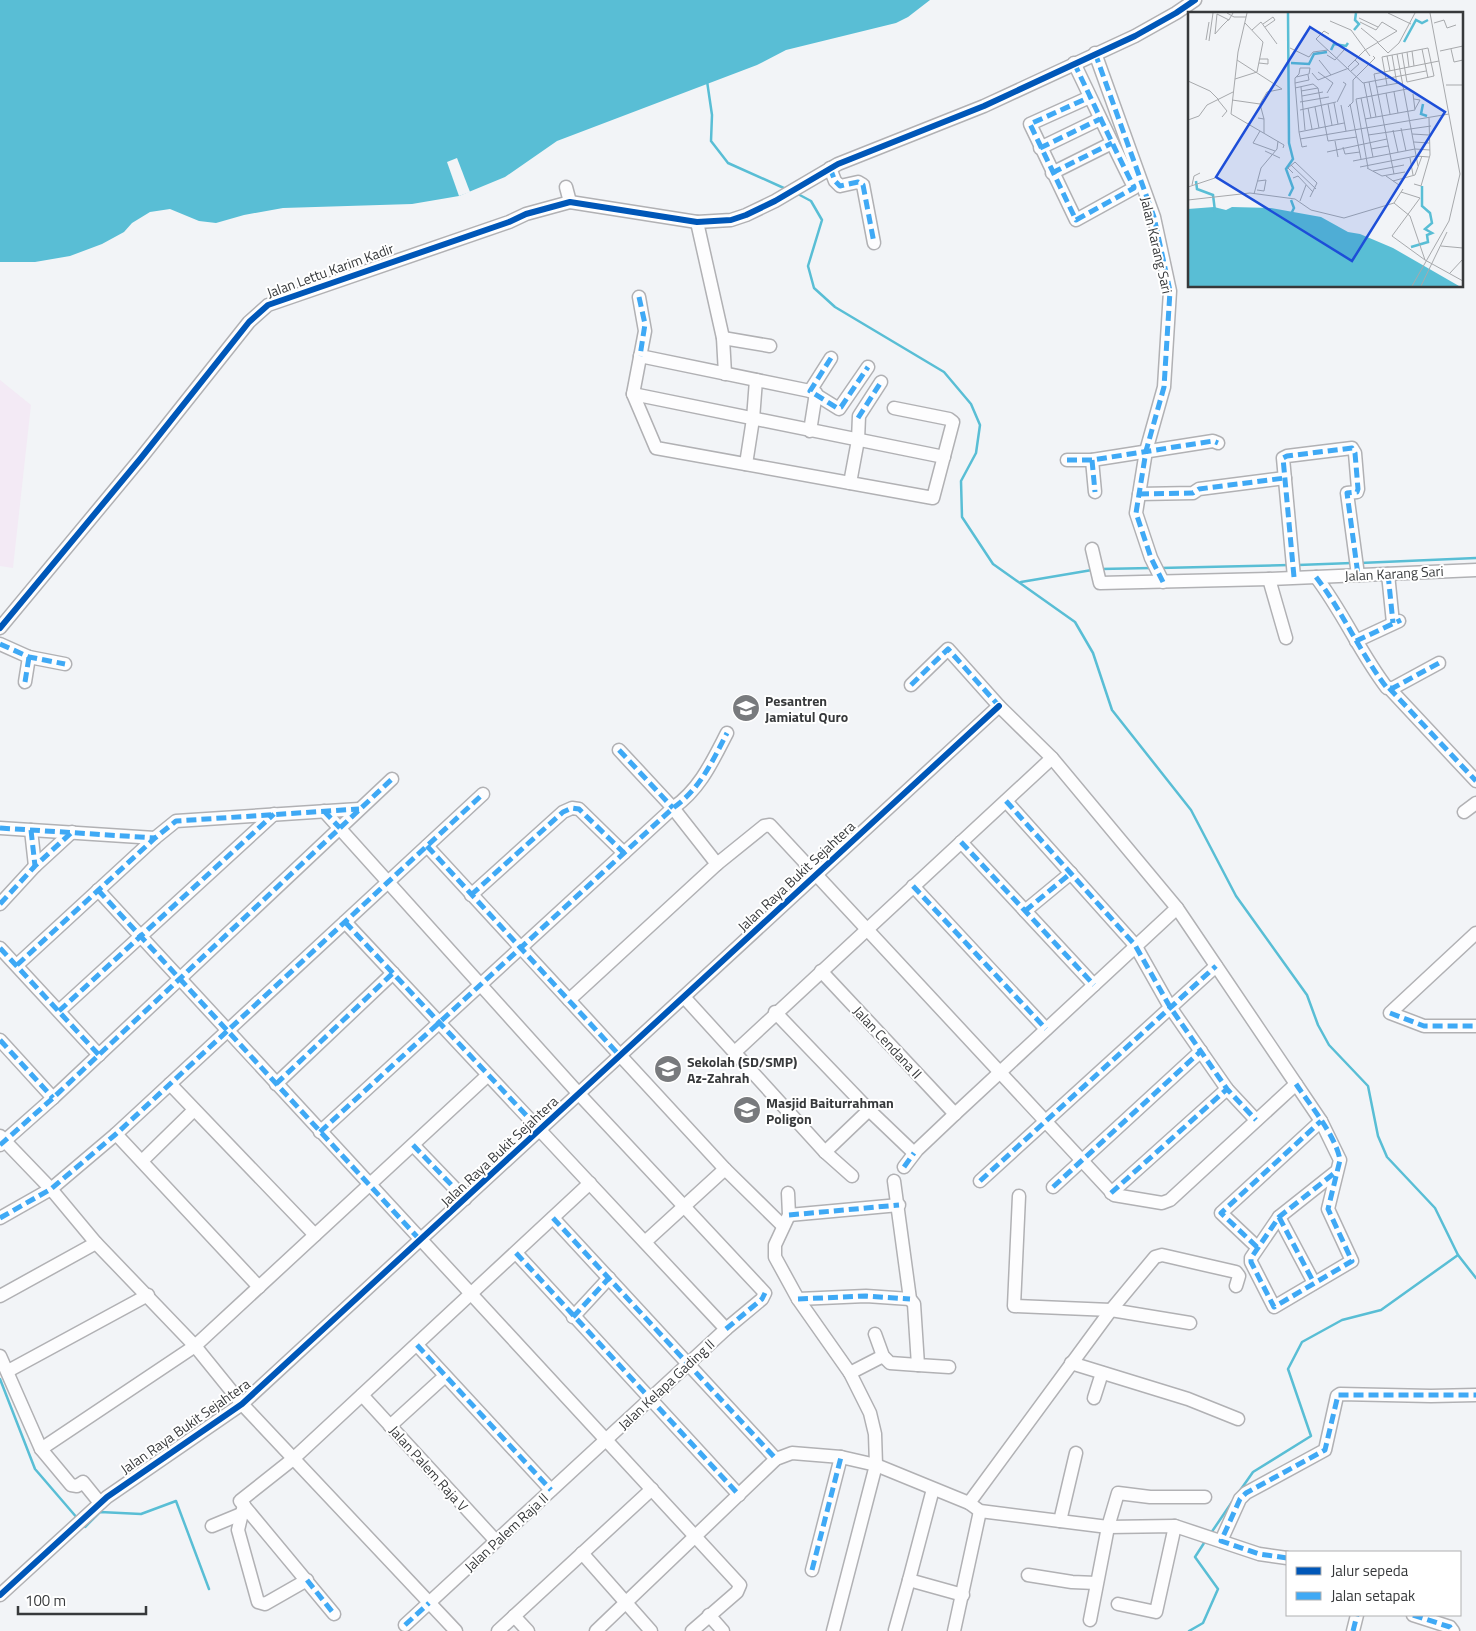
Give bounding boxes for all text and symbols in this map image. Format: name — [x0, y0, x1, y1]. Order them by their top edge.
inset map — [1188, 12, 1464, 288]
street label: Jalan Karang Sari — [1136, 194, 1178, 296]
street label: Jalan Lettu Karim Kadir — [264, 237, 397, 303]
street label: Jalan Karang Sari — [1344, 560, 1444, 586]
place label: Pesantren Jamiatul Quro — [765, 690, 848, 727]
school or university icon: Pesantren Jamiatul Quro — [731, 693, 761, 723]
street label: Jalan Raya Bukit Sejahtera — [732, 816, 860, 936]
street label: Jalan Cendana II — [849, 1001, 927, 1083]
place label: Sekolah (SD/SMP) Az-Zahrah — [687, 1051, 797, 1088]
school or university icon: Sekolah (SD/SMP) Az-Zahrah — [653, 1054, 683, 1084]
street label: Jalan Raya Bukit Sejahtera — [435, 1091, 563, 1211]
place label: Masjid Baiturrahman Poligon — [766, 1092, 894, 1129]
school or university icon: Masjid Baiturrahman Poligon — [732, 1095, 762, 1125]
street label: Jalan Kelapa Gading II — [613, 1334, 719, 1434]
street label: Jalan Raya Bukit Sejahtera — [116, 1373, 254, 1479]
street label: Jalan Palem Raja V — [385, 1420, 473, 1516]
street label: Jalan Palem Raja II — [459, 1488, 553, 1576]
legend — [1286, 1551, 1461, 1616]
text: Jalur sepeda — [1331, 1559, 1409, 1582]
scale bar — [18, 1584, 145, 1616]
text: Jalan setapak — [1331, 1584, 1415, 1607]
text: 100 m — [25, 1589, 66, 1612]

